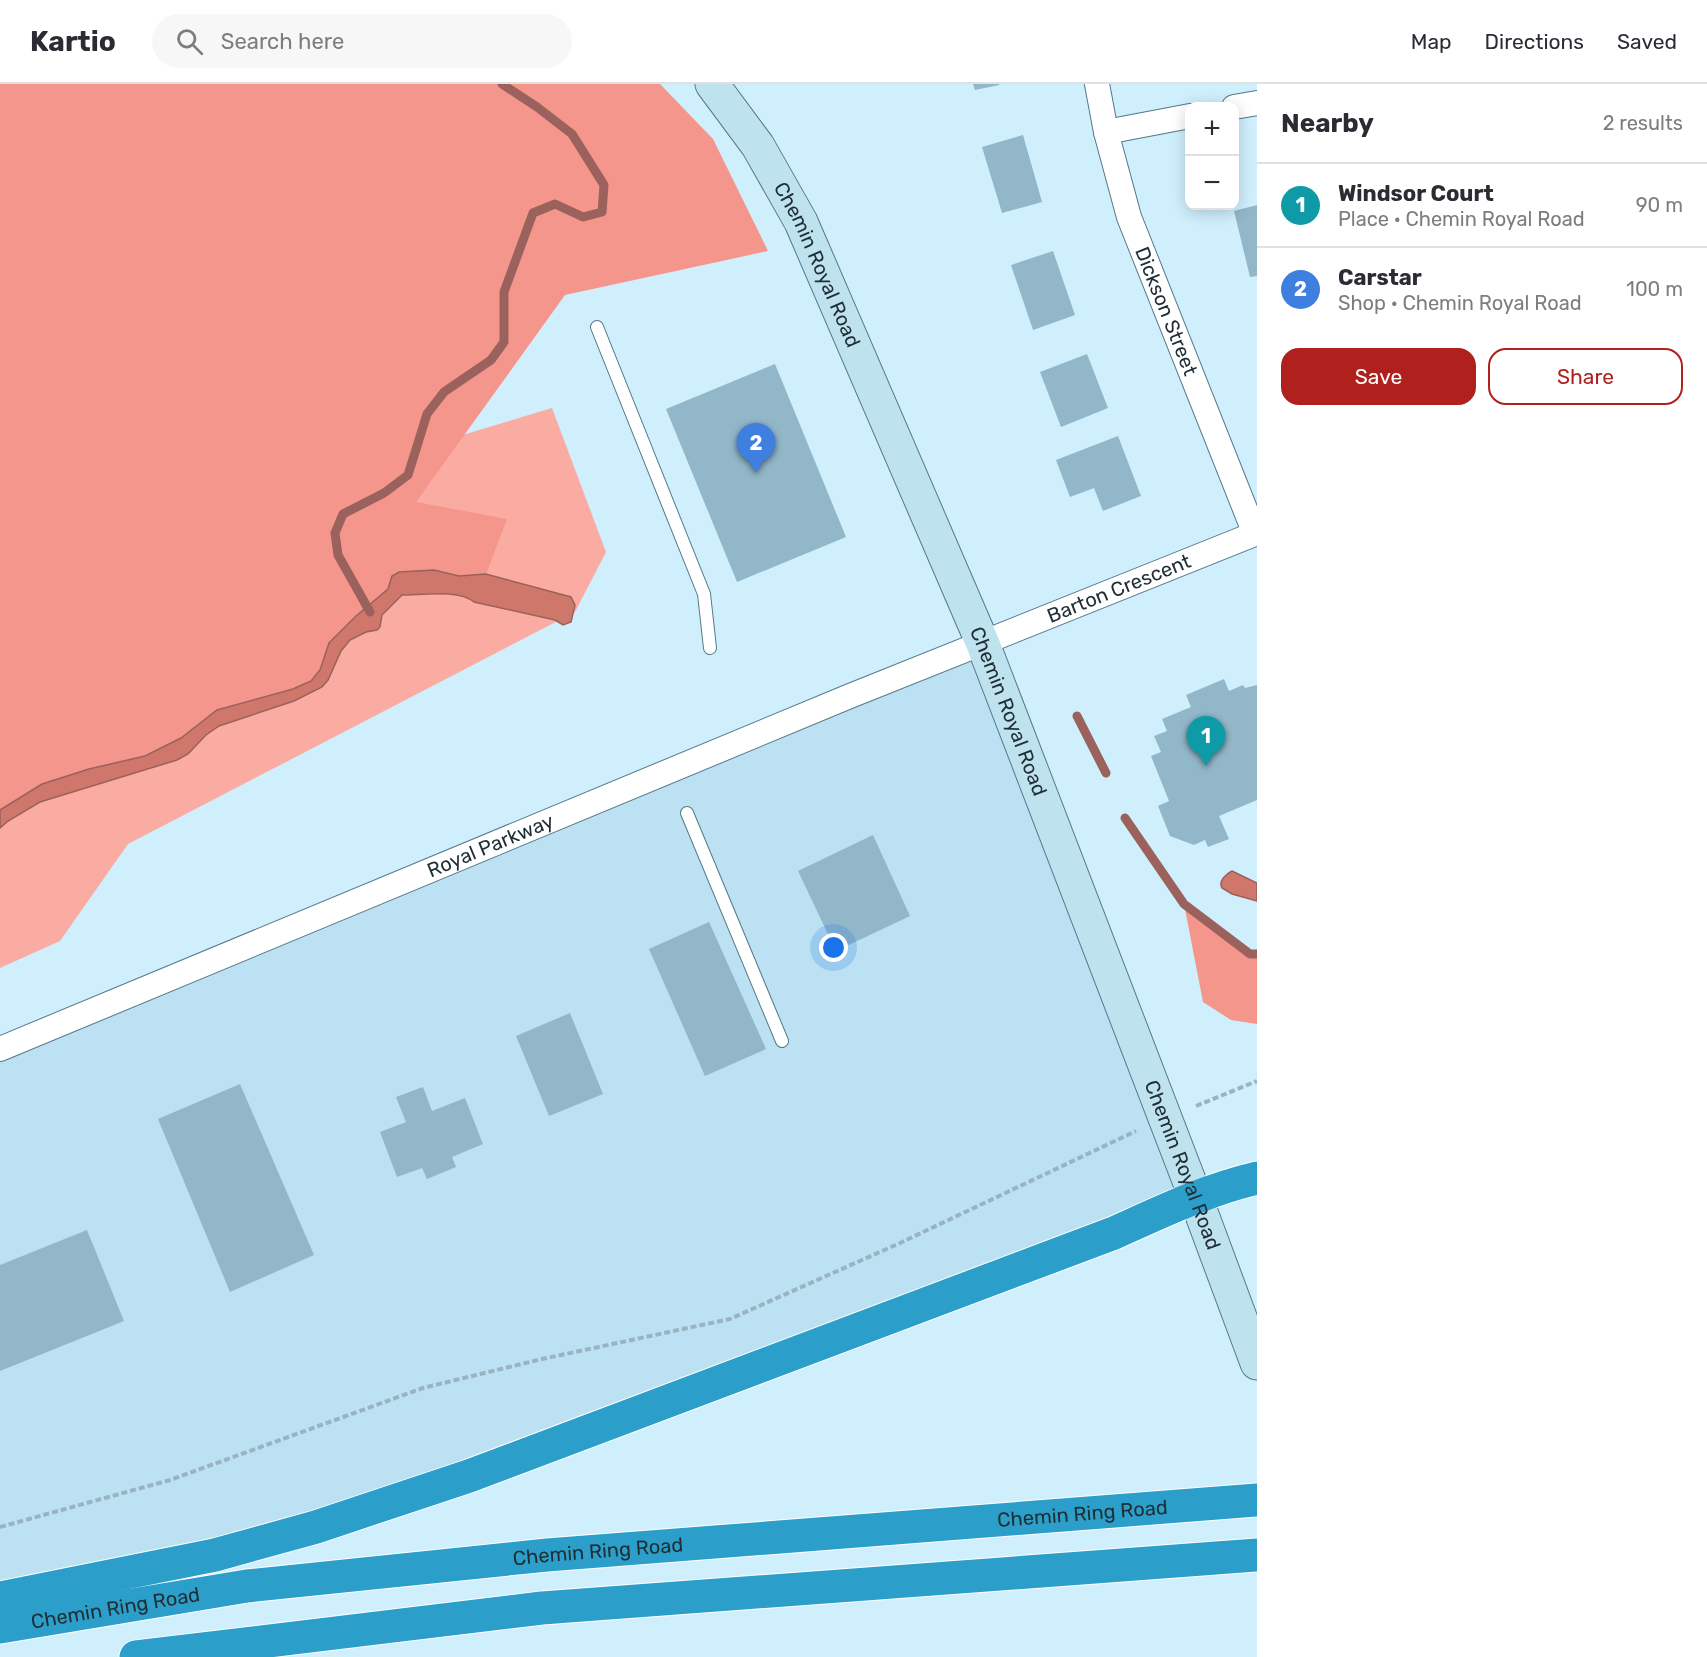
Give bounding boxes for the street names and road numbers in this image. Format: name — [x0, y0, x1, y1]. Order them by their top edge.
street label: Chemin Royal Road — [769, 178, 866, 351]
street label: Dickson Street — [1130, 243, 1203, 379]
street label: Barton Crescent — [1044, 549, 1194, 628]
street label: Chemin Royal Road — [965, 623, 1052, 799]
street label: Royal Parkway — [424, 808, 557, 882]
street label: Chemin Royal Road — [1140, 1077, 1226, 1253]
street label: Chemin Ring Road — [996, 1495, 1168, 1532]
street label: Chemin Ring Road — [512, 1533, 684, 1570]
street label: Chemin Ring Road — [29, 1582, 202, 1634]

